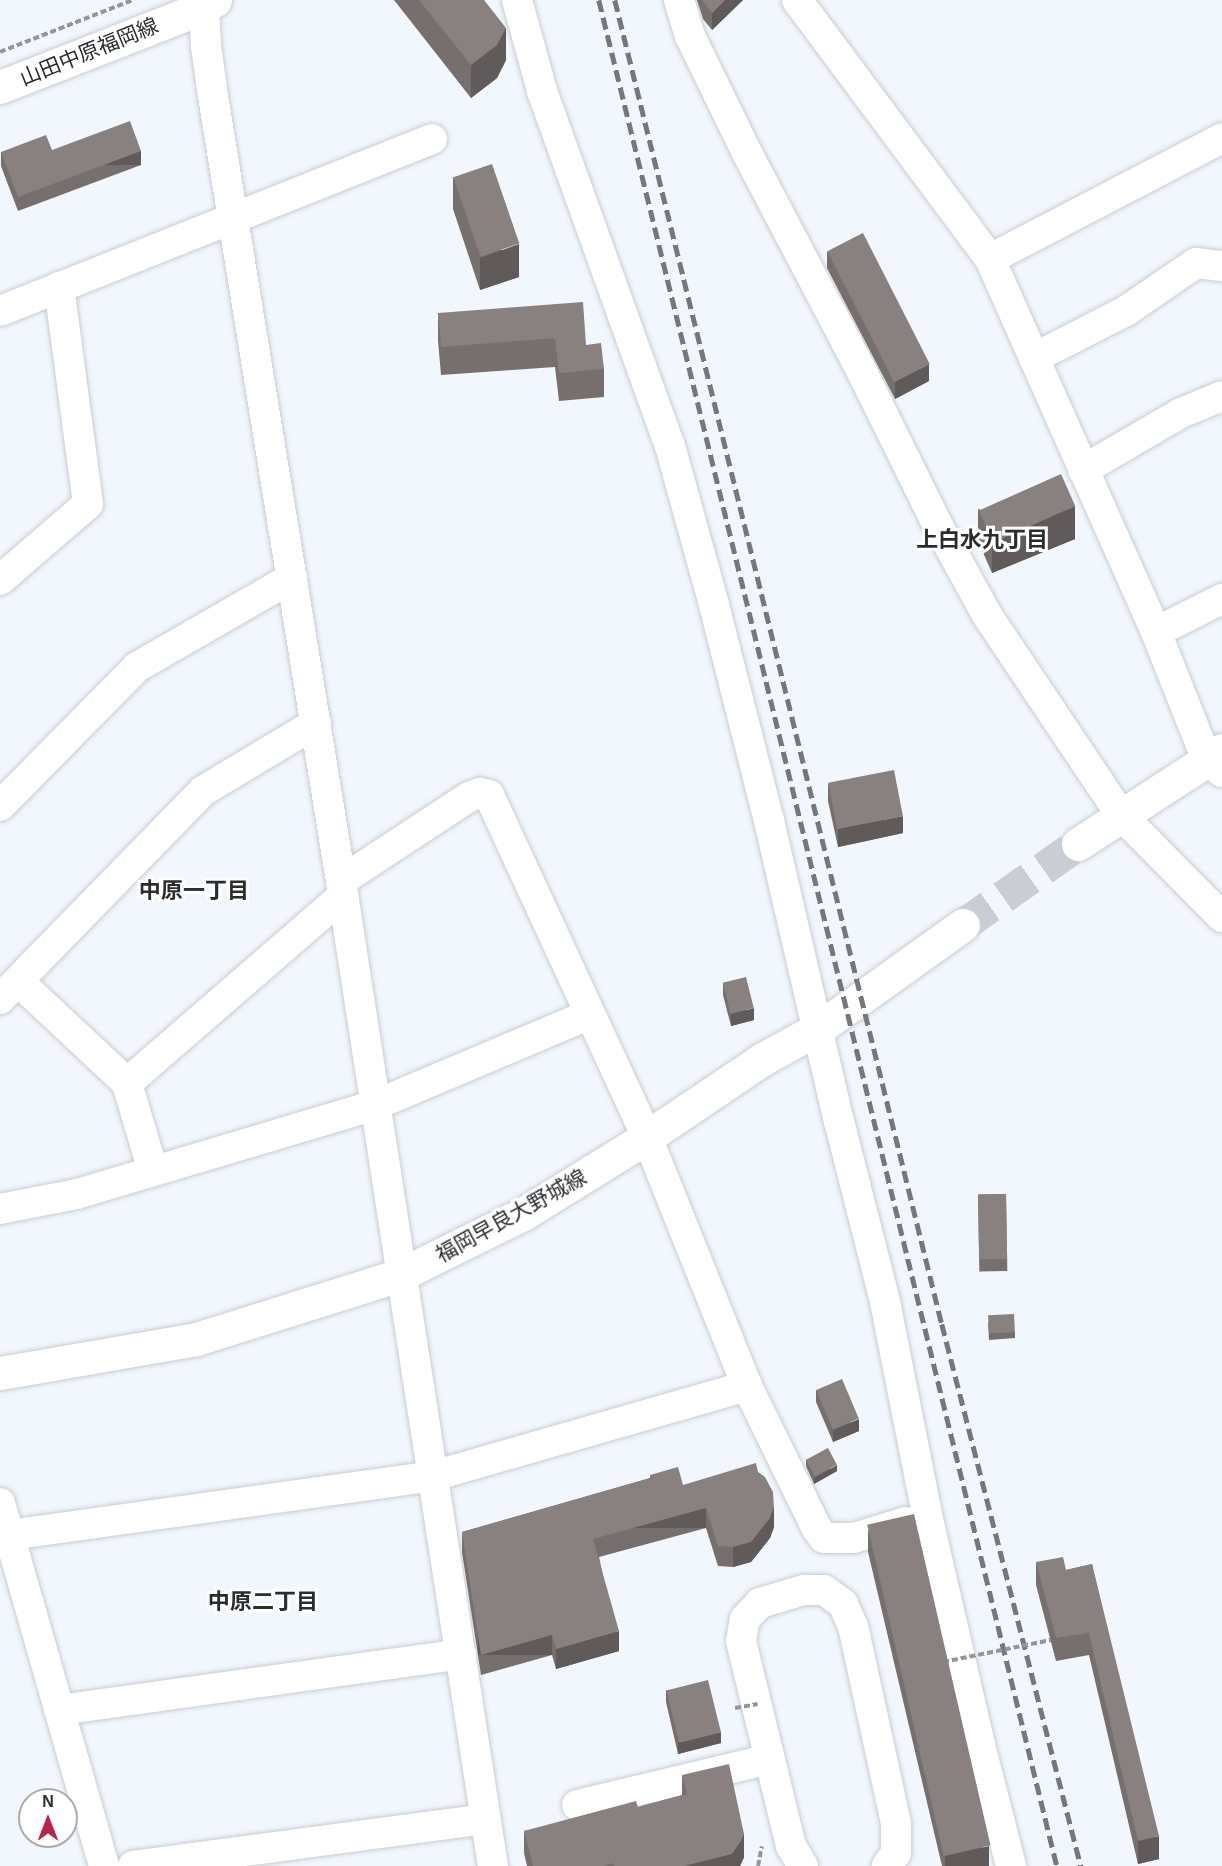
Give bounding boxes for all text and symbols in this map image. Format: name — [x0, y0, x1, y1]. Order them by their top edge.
street label: 山田中原福岡線 — [16, 13, 162, 91]
district label: 上白水九丁目 — [916, 527, 1048, 553]
district label: 中原一丁目 — [139, 878, 249, 904]
street label: 福岡早良大野城線 — [431, 1164, 591, 1268]
district label: 中原二丁目 — [208, 1589, 318, 1615]
north arrow — [18, 1788, 78, 1848]
text: N — [42, 1793, 54, 1810]

